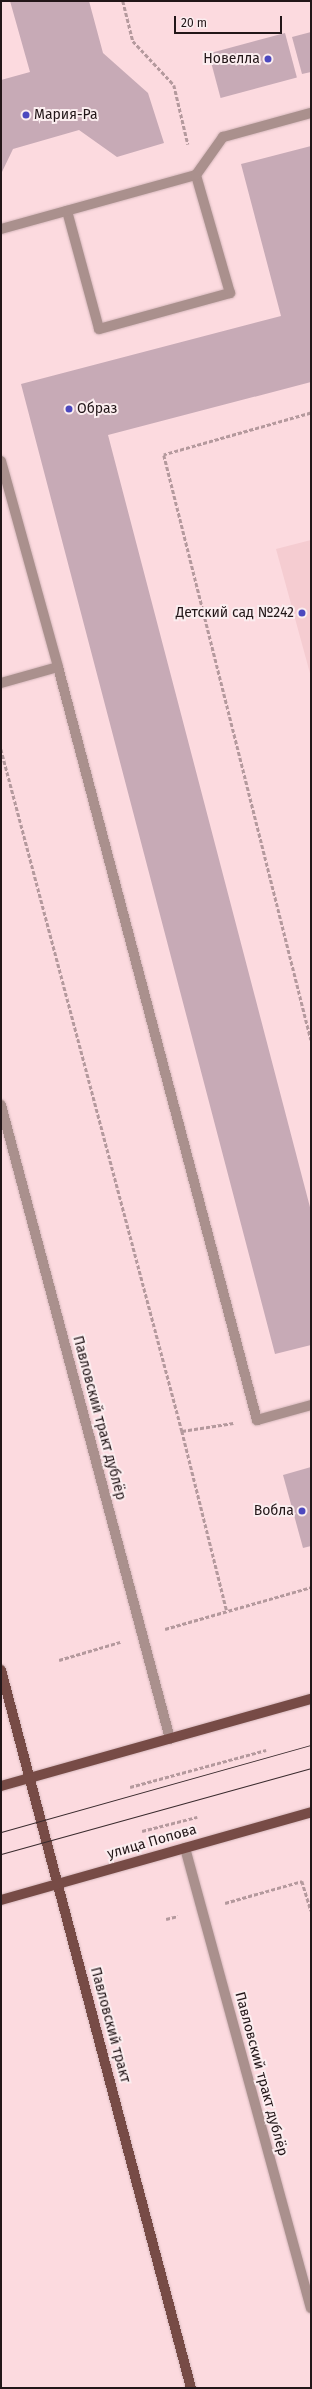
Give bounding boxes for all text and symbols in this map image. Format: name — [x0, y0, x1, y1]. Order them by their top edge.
scale bar — [176, 8, 284, 34]
text: 20 m — [181, 16, 207, 30]
place label: Новелла — [203, 51, 260, 67]
marker: Новелла — [263, 54, 273, 64]
place label: Мария-Ра — [34, 107, 98, 123]
marker: Мария-Ра — [21, 110, 31, 120]
place label: Образ — [77, 401, 118, 417]
marker: Образ — [64, 404, 74, 414]
place label: Детский сад №242 — [176, 605, 294, 621]
marker: Детский сад №242 — [297, 608, 307, 618]
street label: Павловский тракт дублёр — [69, 1334, 129, 1502]
place label: Вобла — [254, 1503, 294, 1519]
marker: Вобла — [297, 1506, 307, 1516]
street label: улица Попова — [105, 1821, 199, 1863]
street label: Павловский тракт — [86, 1965, 134, 2085]
street label: Павловский тракт дублёр — [231, 1990, 291, 2158]

